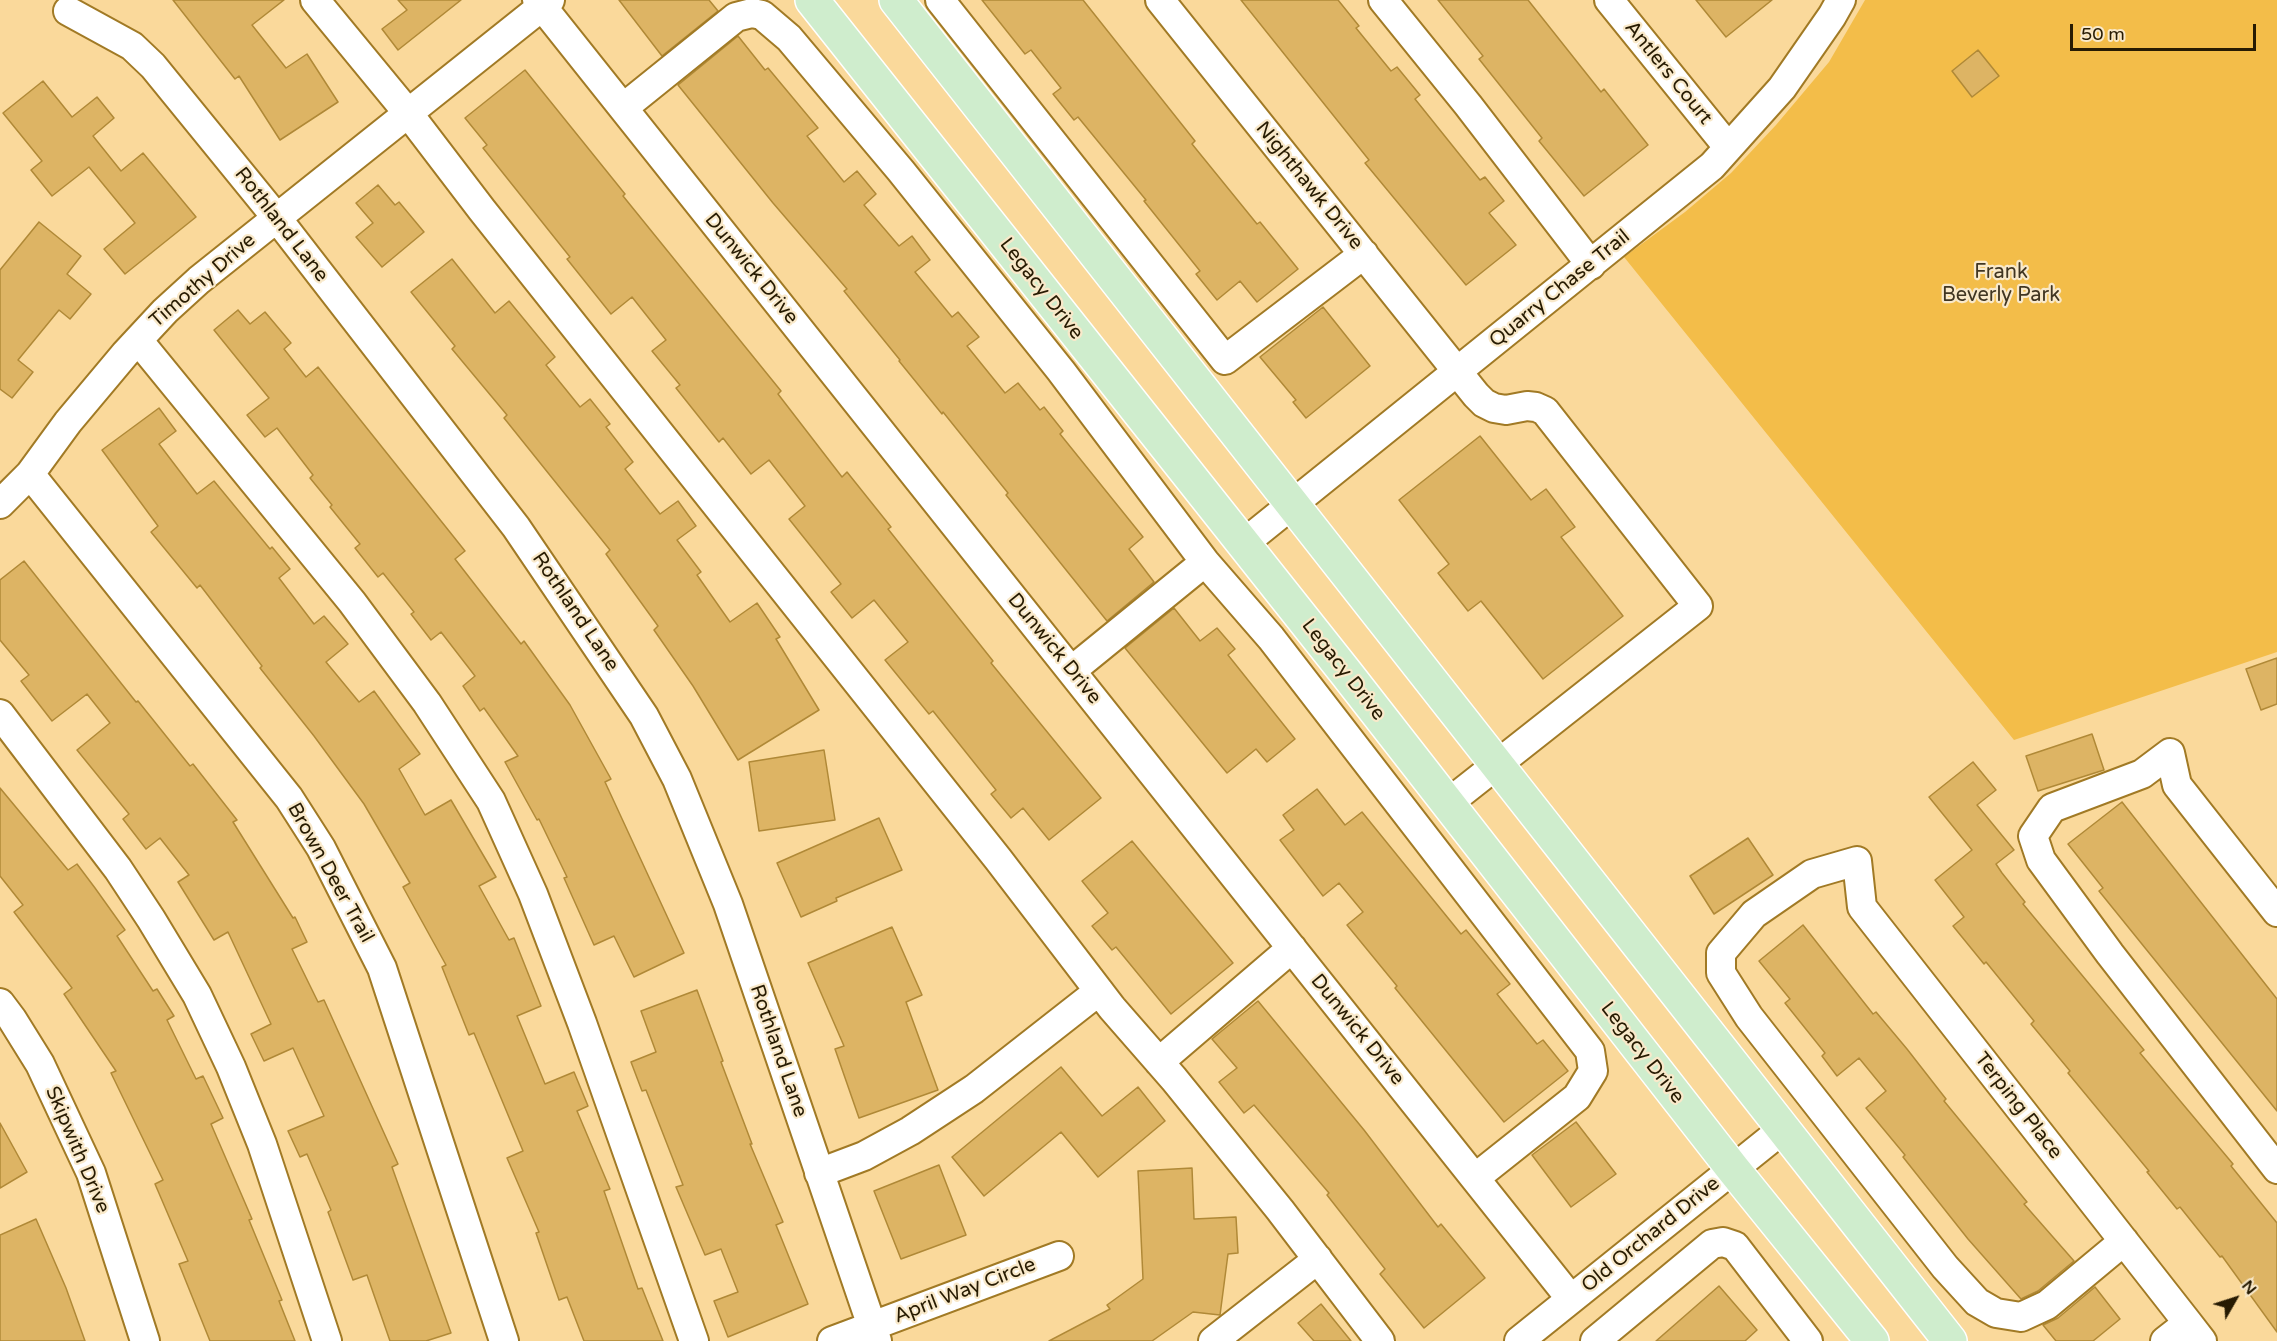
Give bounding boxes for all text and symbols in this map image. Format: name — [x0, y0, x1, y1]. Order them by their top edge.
scale bar — [2073, 12, 2259, 50]
street label: Antlers Court — [1619, 16, 1717, 130]
text: 50 m — [2081, 23, 2125, 45]
street label: Nighthawk Drive — [1250, 117, 1368, 255]
street label: Rothland Lane — [229, 163, 333, 287]
street label: Dunwick Drive — [699, 209, 803, 329]
street label: Quarry Chase Trail — [1485, 225, 1635, 353]
street label: Timothy Drive — [145, 229, 261, 333]
street label: Legacy Drive — [994, 233, 1088, 345]
park label: Frank Beverly Park — [1942, 261, 2060, 308]
street label: Rothland Lane — [526, 548, 624, 676]
street label: Dunwick Drive — [1002, 589, 1106, 709]
street label: Legacy Drive — [1296, 614, 1390, 726]
street label: Brown Deer Trail — [282, 799, 378, 947]
street label: Dunwick Drive — [1305, 970, 1409, 1090]
street label: Rothland Lane — [744, 982, 812, 1120]
street label: Legacy Drive — [1595, 997, 1689, 1109]
street label: Terping Place — [1969, 1048, 2067, 1164]
street label: Skipwith Drive — [39, 1083, 115, 1217]
street label: Old Orchard Drive — [1577, 1172, 1725, 1298]
street label: April Way Circle — [891, 1253, 1039, 1329]
north arrow — [2205, 1269, 2265, 1329]
text: N — [2237, 1276, 2261, 1299]

